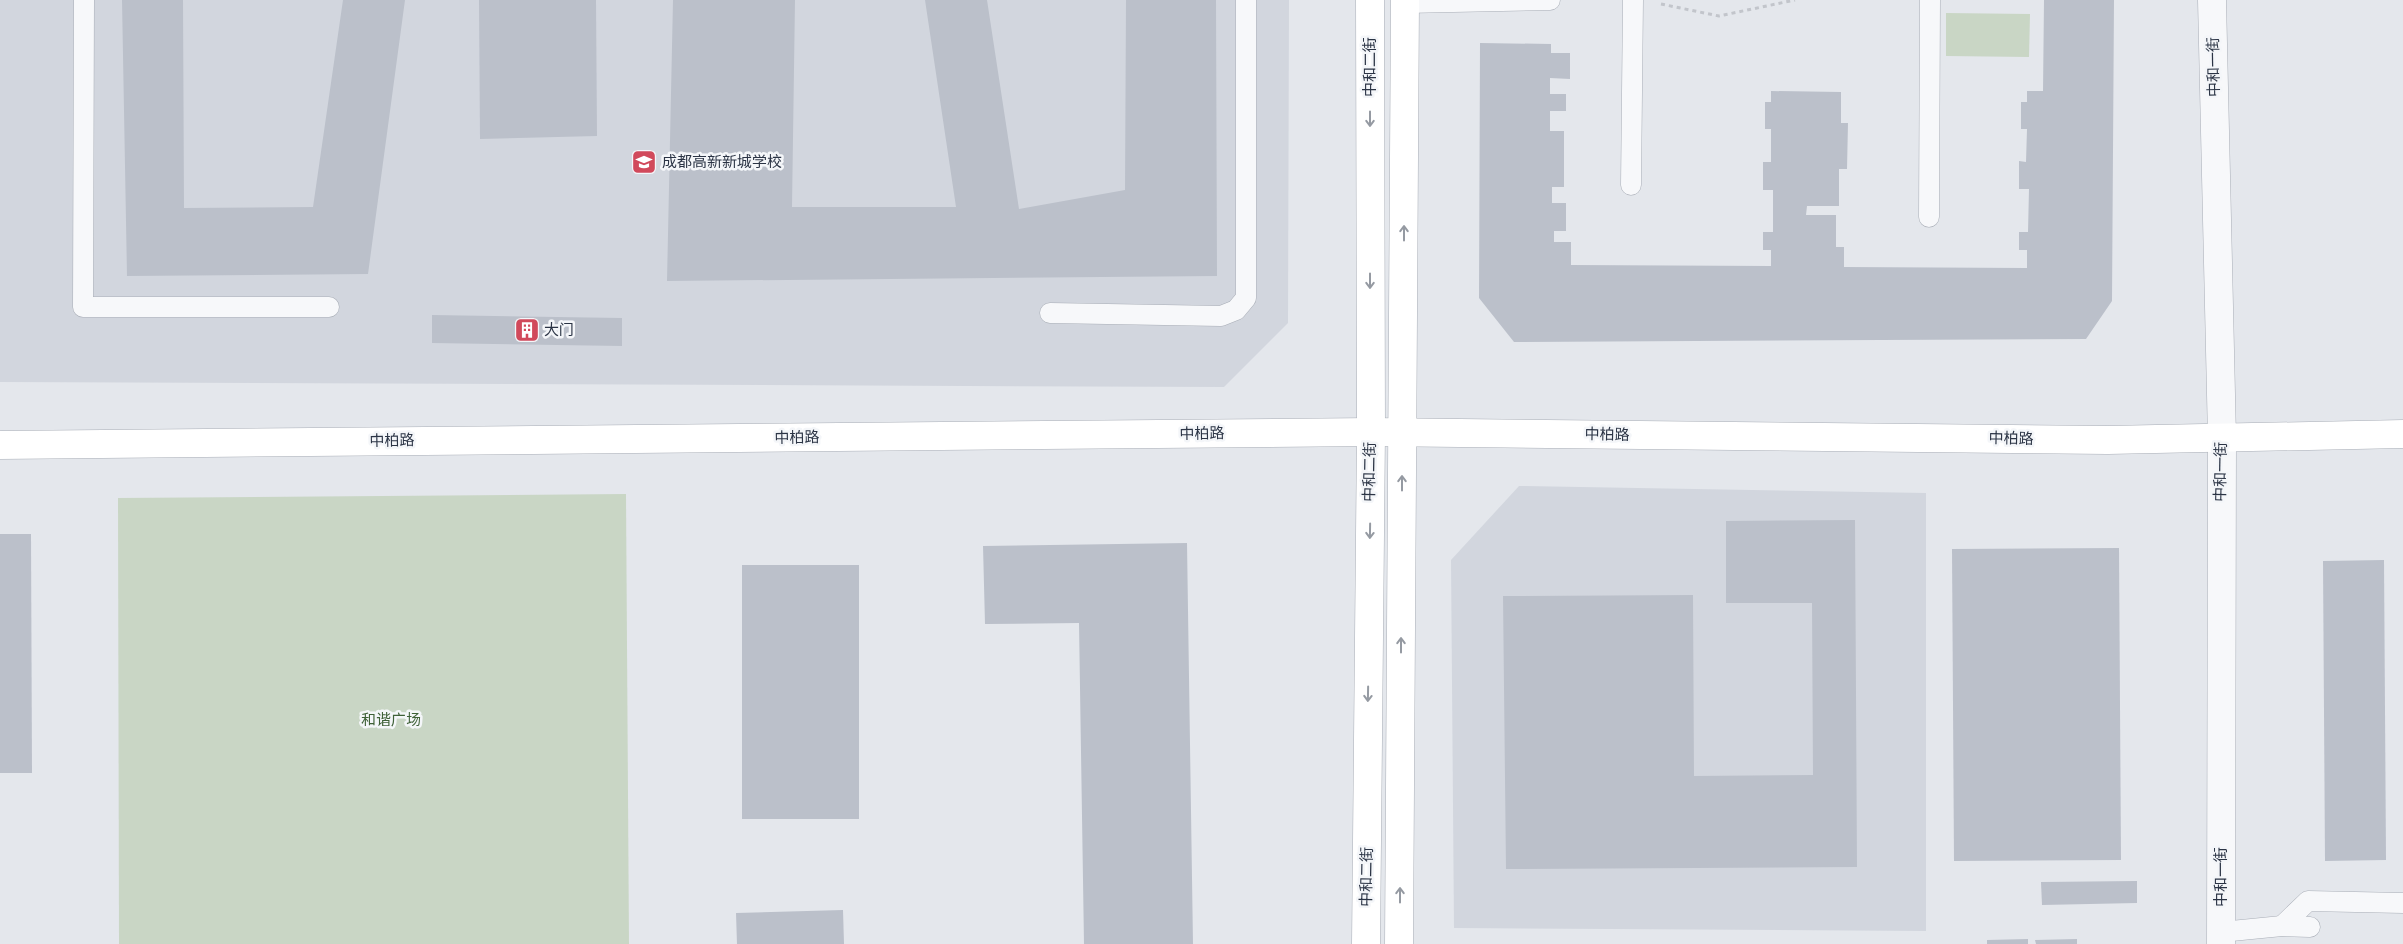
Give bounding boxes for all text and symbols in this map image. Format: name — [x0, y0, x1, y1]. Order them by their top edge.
street label: 中和二街 — [1362, 37, 1378, 97]
street label: 中和一街 — [2205, 37, 2222, 97]
one-way arrow — [1365, 110, 1375, 126]
school or university icon: 成都高新新城学校 — [631, 149, 657, 175]
place label: 成都高新新城学校 — [662, 153, 782, 170]
one-way arrow — [1399, 225, 1409, 242]
one-way arrow — [1365, 272, 1375, 289]
building icon: 大门 — [514, 317, 540, 343]
place label: 大门 — [544, 322, 574, 338]
street label: 中柏路 — [1179, 425, 1225, 442]
street label: 中柏路 — [1584, 426, 1630, 443]
street label: 中柏路 — [774, 429, 820, 446]
street label: 中柏路 — [1988, 430, 2034, 447]
street label: 中柏路 — [369, 432, 415, 449]
street label: 中和二街 — [1361, 442, 1378, 502]
street label: 中和一街 — [2212, 442, 2229, 502]
one-way arrow — [1398, 475, 1407, 491]
one-way arrow — [1365, 522, 1375, 539]
one-way arrow — [1396, 638, 1406, 654]
one-way arrow — [1363, 685, 1373, 701]
park label: 和谐广场 — [361, 711, 421, 728]
street label: 中和二街 — [1358, 847, 1375, 907]
street label: 中和一街 — [2213, 847, 2229, 907]
one-way arrow — [1395, 888, 1404, 904]

